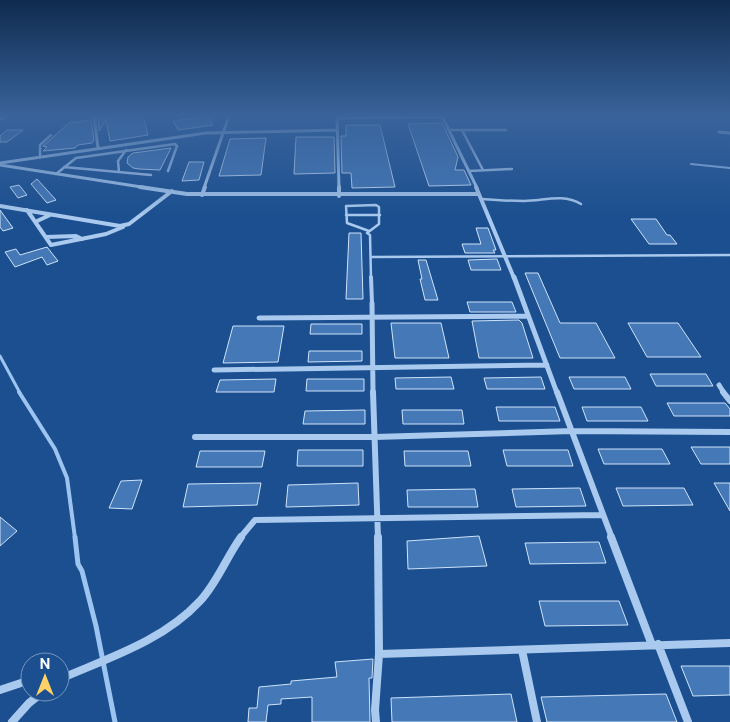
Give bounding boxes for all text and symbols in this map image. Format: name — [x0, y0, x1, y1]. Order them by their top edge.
north arrow — [20, 652, 70, 702]
text: N — [40, 656, 50, 672]

